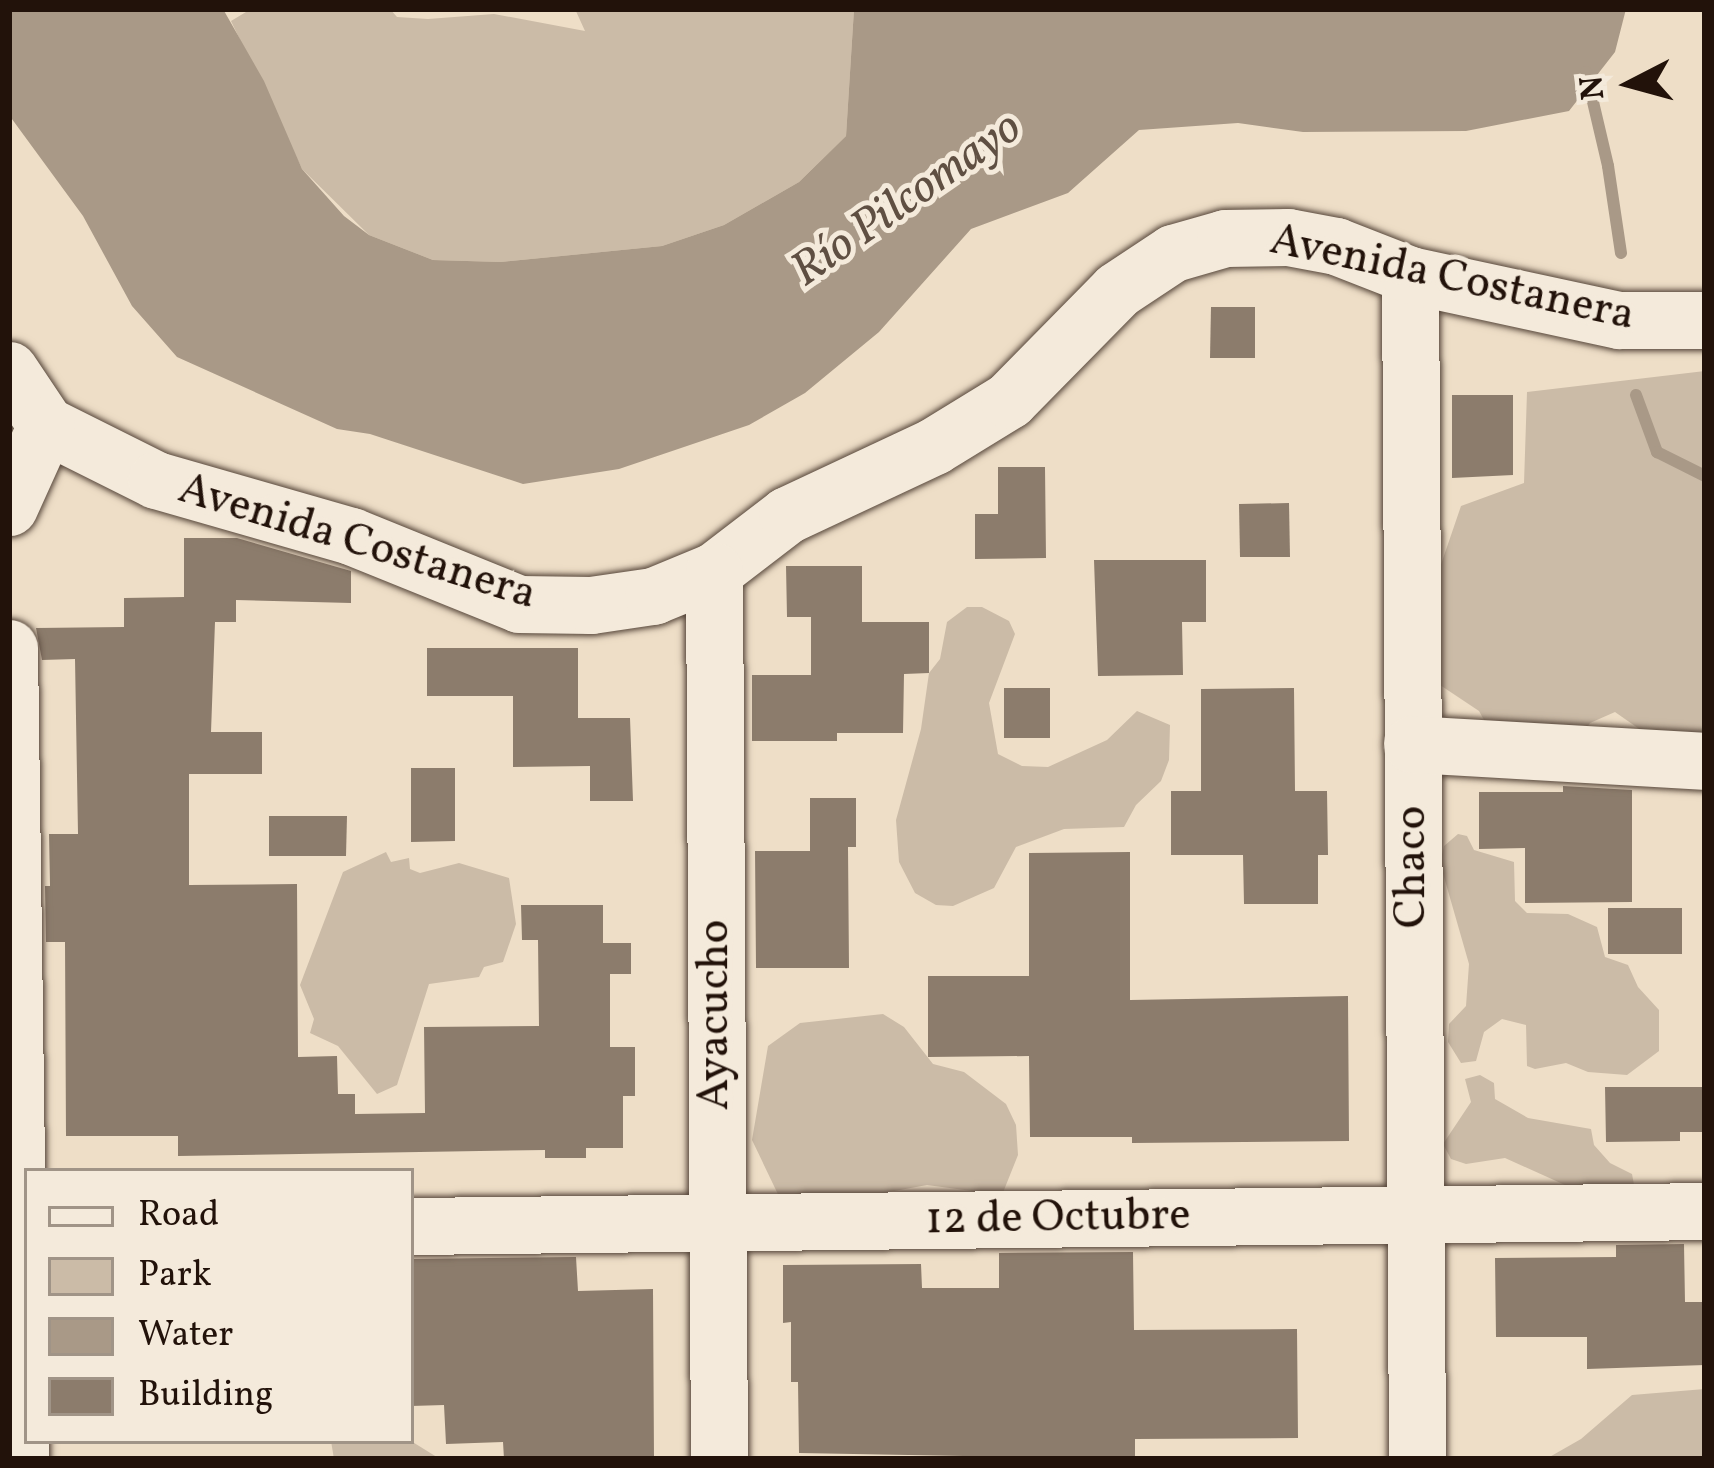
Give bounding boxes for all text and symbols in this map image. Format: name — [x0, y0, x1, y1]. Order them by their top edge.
north arrow — [1570, 24, 1690, 144]
text: N — [1570, 73, 1618, 102]
water label: Río Pilcomayo — [781, 100, 1033, 300]
street label: Avenida Costanera — [1265, 214, 1639, 344]
street label: Avenida Costanera — [172, 463, 542, 623]
street label: Chaco — [1386, 806, 1440, 928]
street label: Ayacucho — [689, 920, 743, 1110]
legend — [24, 1168, 414, 1444]
street label: 12 de Octubre — [925, 1190, 1191, 1248]
text: Road — [138, 1191, 219, 1241]
text: Park — [138, 1251, 212, 1301]
text: Water — [138, 1311, 233, 1361]
text: Building — [138, 1371, 273, 1421]

